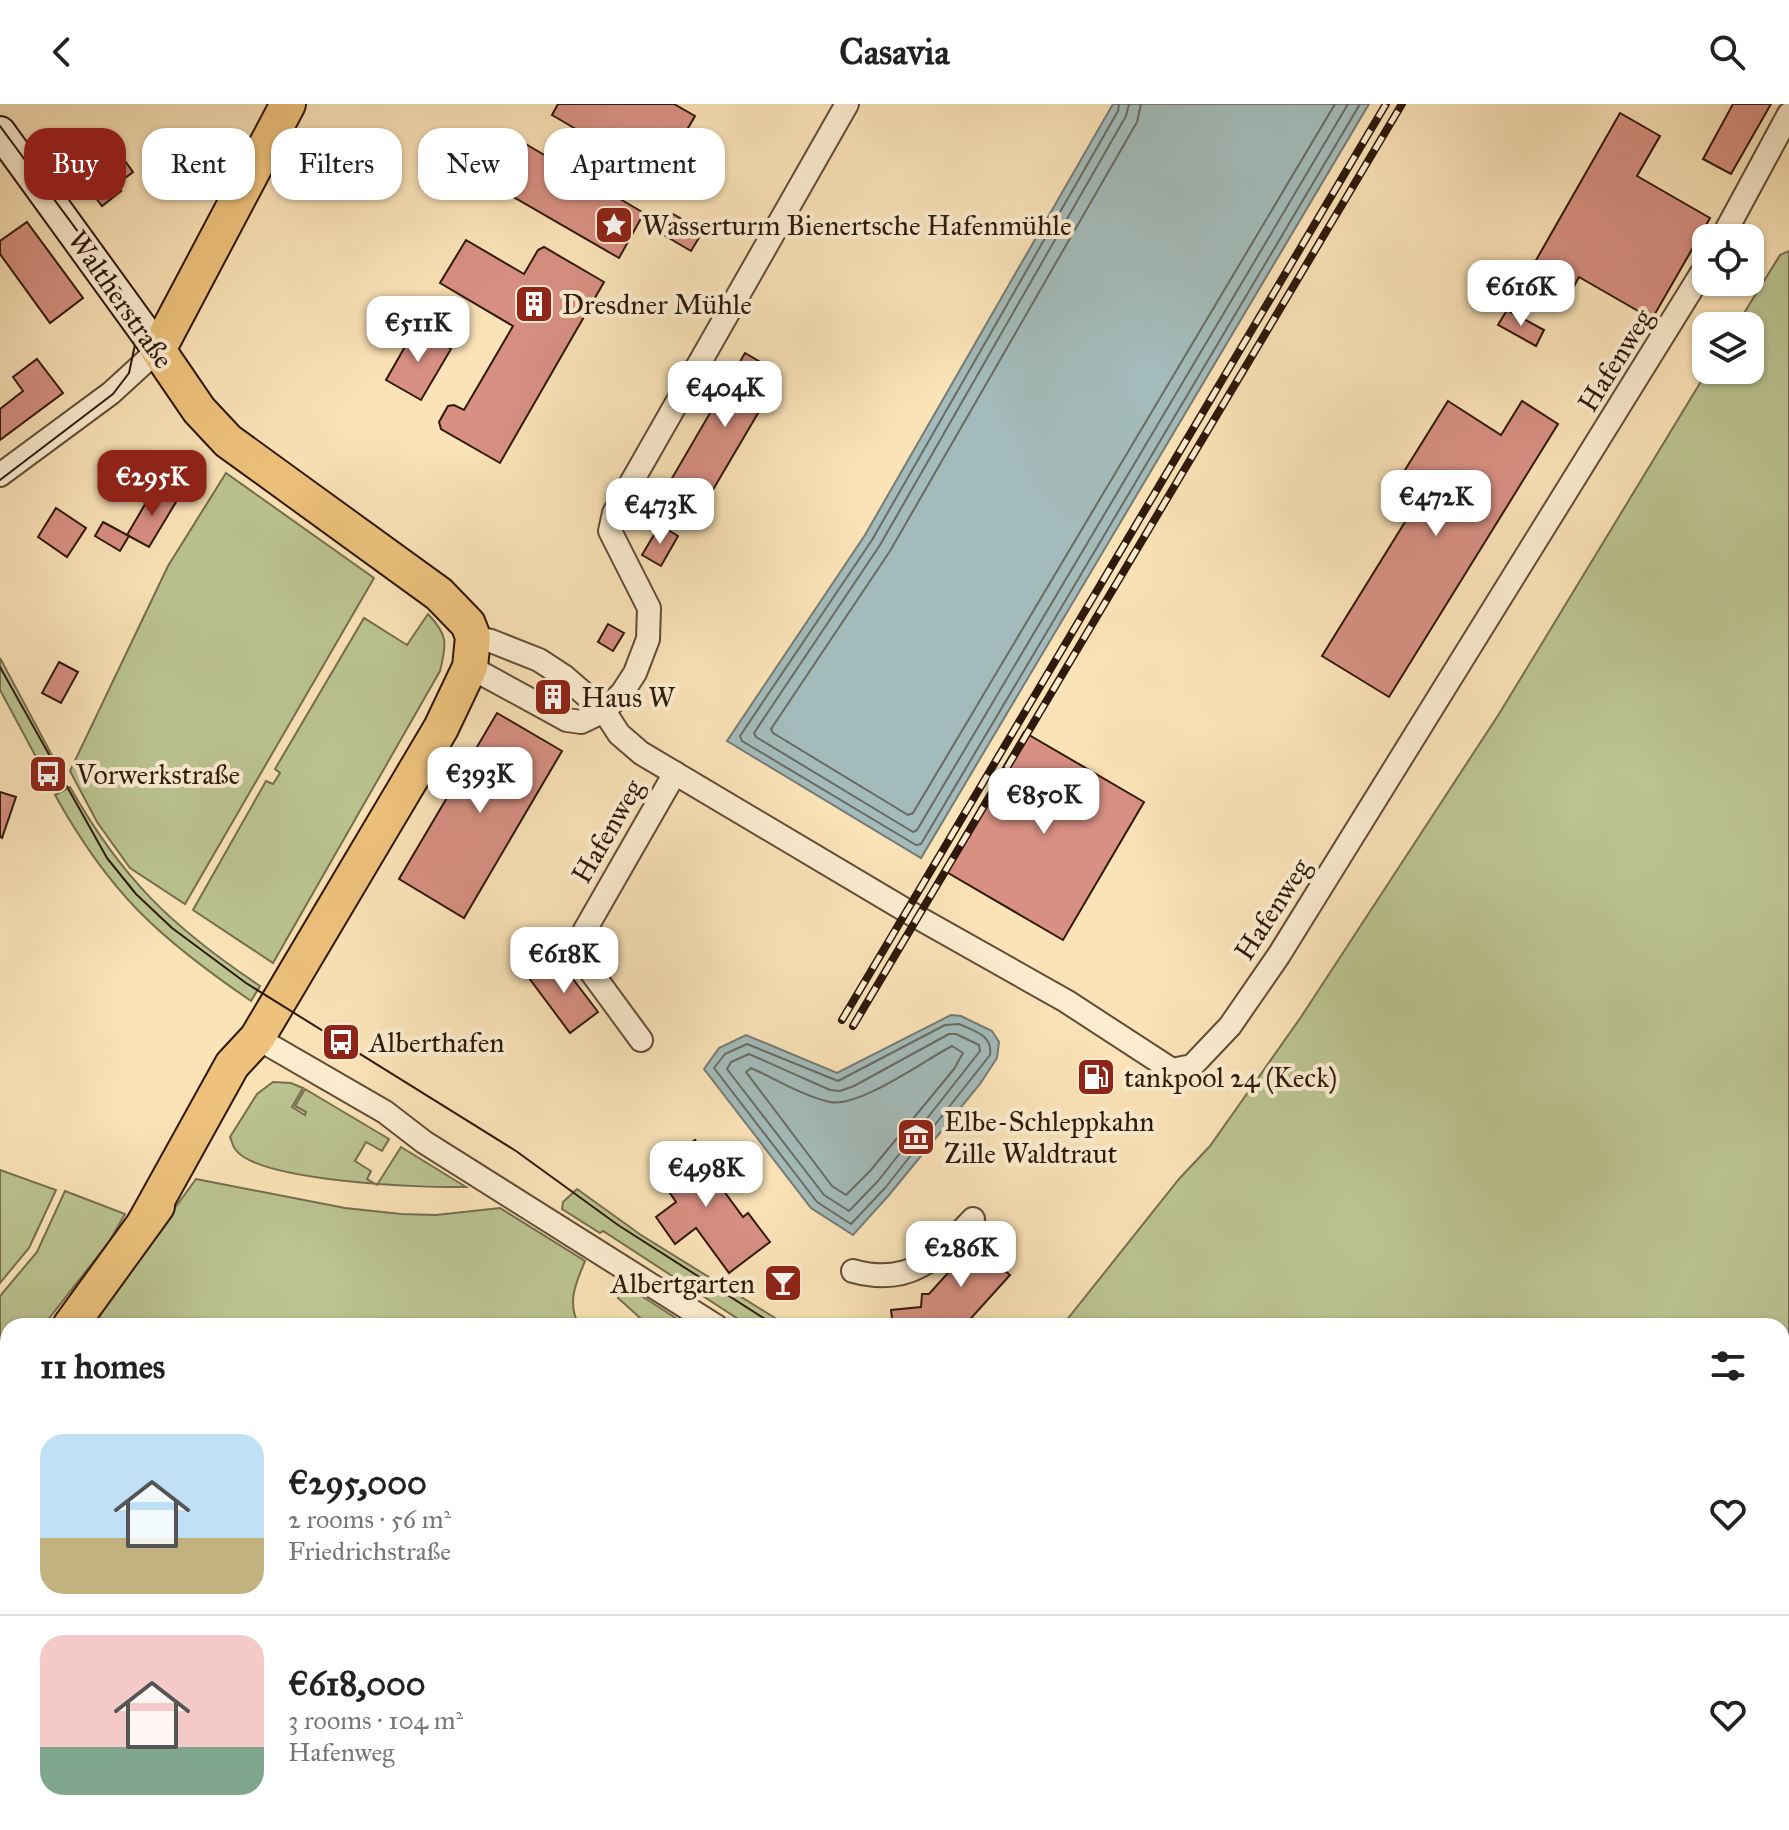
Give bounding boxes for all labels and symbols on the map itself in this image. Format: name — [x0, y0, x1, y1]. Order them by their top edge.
place icon: Wasserturm Bienertsche Hafenmühle — [593, 204, 635, 246]
place label: Wasserturm Bienertsche Hafenmühle — [642, 208, 1072, 243]
street label: Waltherstraße — [60, 223, 181, 375]
pin: €616K — [1465, 260, 1577, 328]
building icon: Dresdner Mühle — [513, 283, 555, 325]
place label: Dresdner Mühle — [562, 287, 752, 322]
pin: €511K — [362, 296, 474, 364]
street label: Hafenweg — [1570, 302, 1661, 418]
pin: €404K — [669, 361, 781, 429]
pin: €295K — [96, 450, 208, 518]
pin: €472K — [1380, 470, 1492, 538]
pin: €473K — [604, 478, 716, 546]
building icon: Haus W — [532, 676, 574, 718]
place label: Haus W — [581, 680, 676, 715]
pin: €393K — [424, 747, 536, 815]
bus stop icon: Vorwerkstraße — [27, 753, 69, 795]
place label: Vorwerkstraße — [75, 757, 240, 792]
pin: €850K — [988, 768, 1100, 836]
street label: Hafenweg — [564, 772, 652, 890]
street label: Hafenweg — [1227, 851, 1319, 967]
pin: €618K — [508, 927, 620, 995]
bus stop icon: Alberthafen — [320, 1021, 362, 1063]
place label: Alberthafen — [368, 1025, 504, 1060]
fuel station icon: tankpool 24 (Keck) — [1075, 1056, 1117, 1098]
place label: tankpool 24 (Keck) — [1124, 1060, 1337, 1095]
place label: Elbe-Schleppkahn Zille Waldtraut — [944, 1104, 1154, 1171]
museum icon: Elbe-Schleppkahn Zille Waldtraut — [895, 1116, 937, 1158]
pin: €498K — [650, 1141, 762, 1209]
pin: €286K — [905, 1221, 1017, 1289]
bar icon: Albertgarten — [762, 1262, 804, 1304]
place label: Albertgarten — [610, 1266, 755, 1301]

